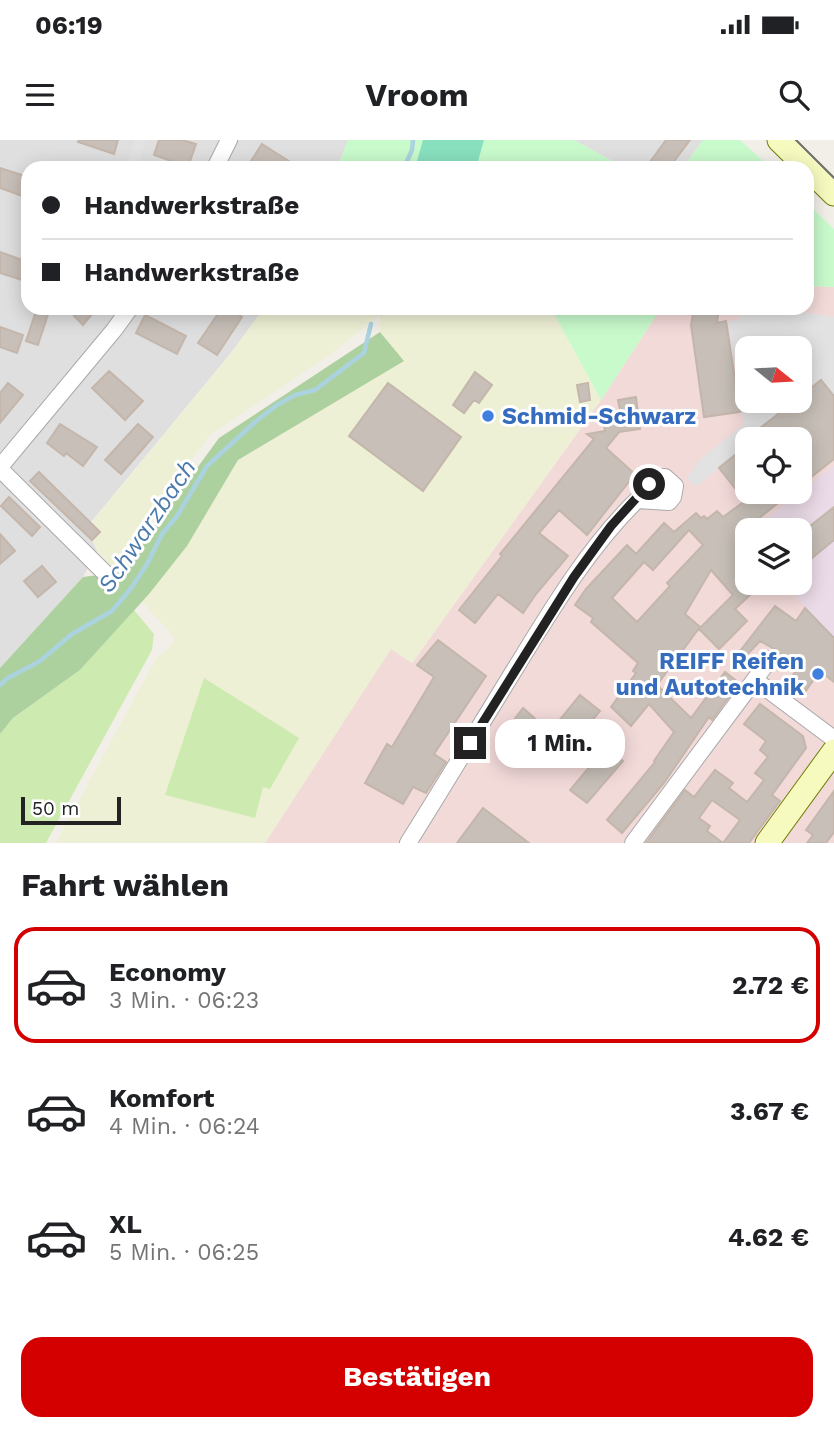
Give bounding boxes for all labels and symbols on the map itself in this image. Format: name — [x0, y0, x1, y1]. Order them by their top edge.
north arrow — [735, 336, 812, 413]
place label: Schmid-Schwarz — [502, 403, 696, 430]
marker: Schmid-Schwarz — [480, 408, 496, 424]
water label: Schwarzbach — [92, 454, 202, 598]
route start — [633, 468, 665, 500]
place label: REIFF Reifen und Autotechnik — [616, 648, 805, 701]
marker: REIFF Reifen und Autotechnik — [810, 666, 826, 682]
callout: 1 Min. — [494, 718, 624, 768]
route end — [454, 727, 486, 759]
scale bar — [21, 794, 121, 826]

